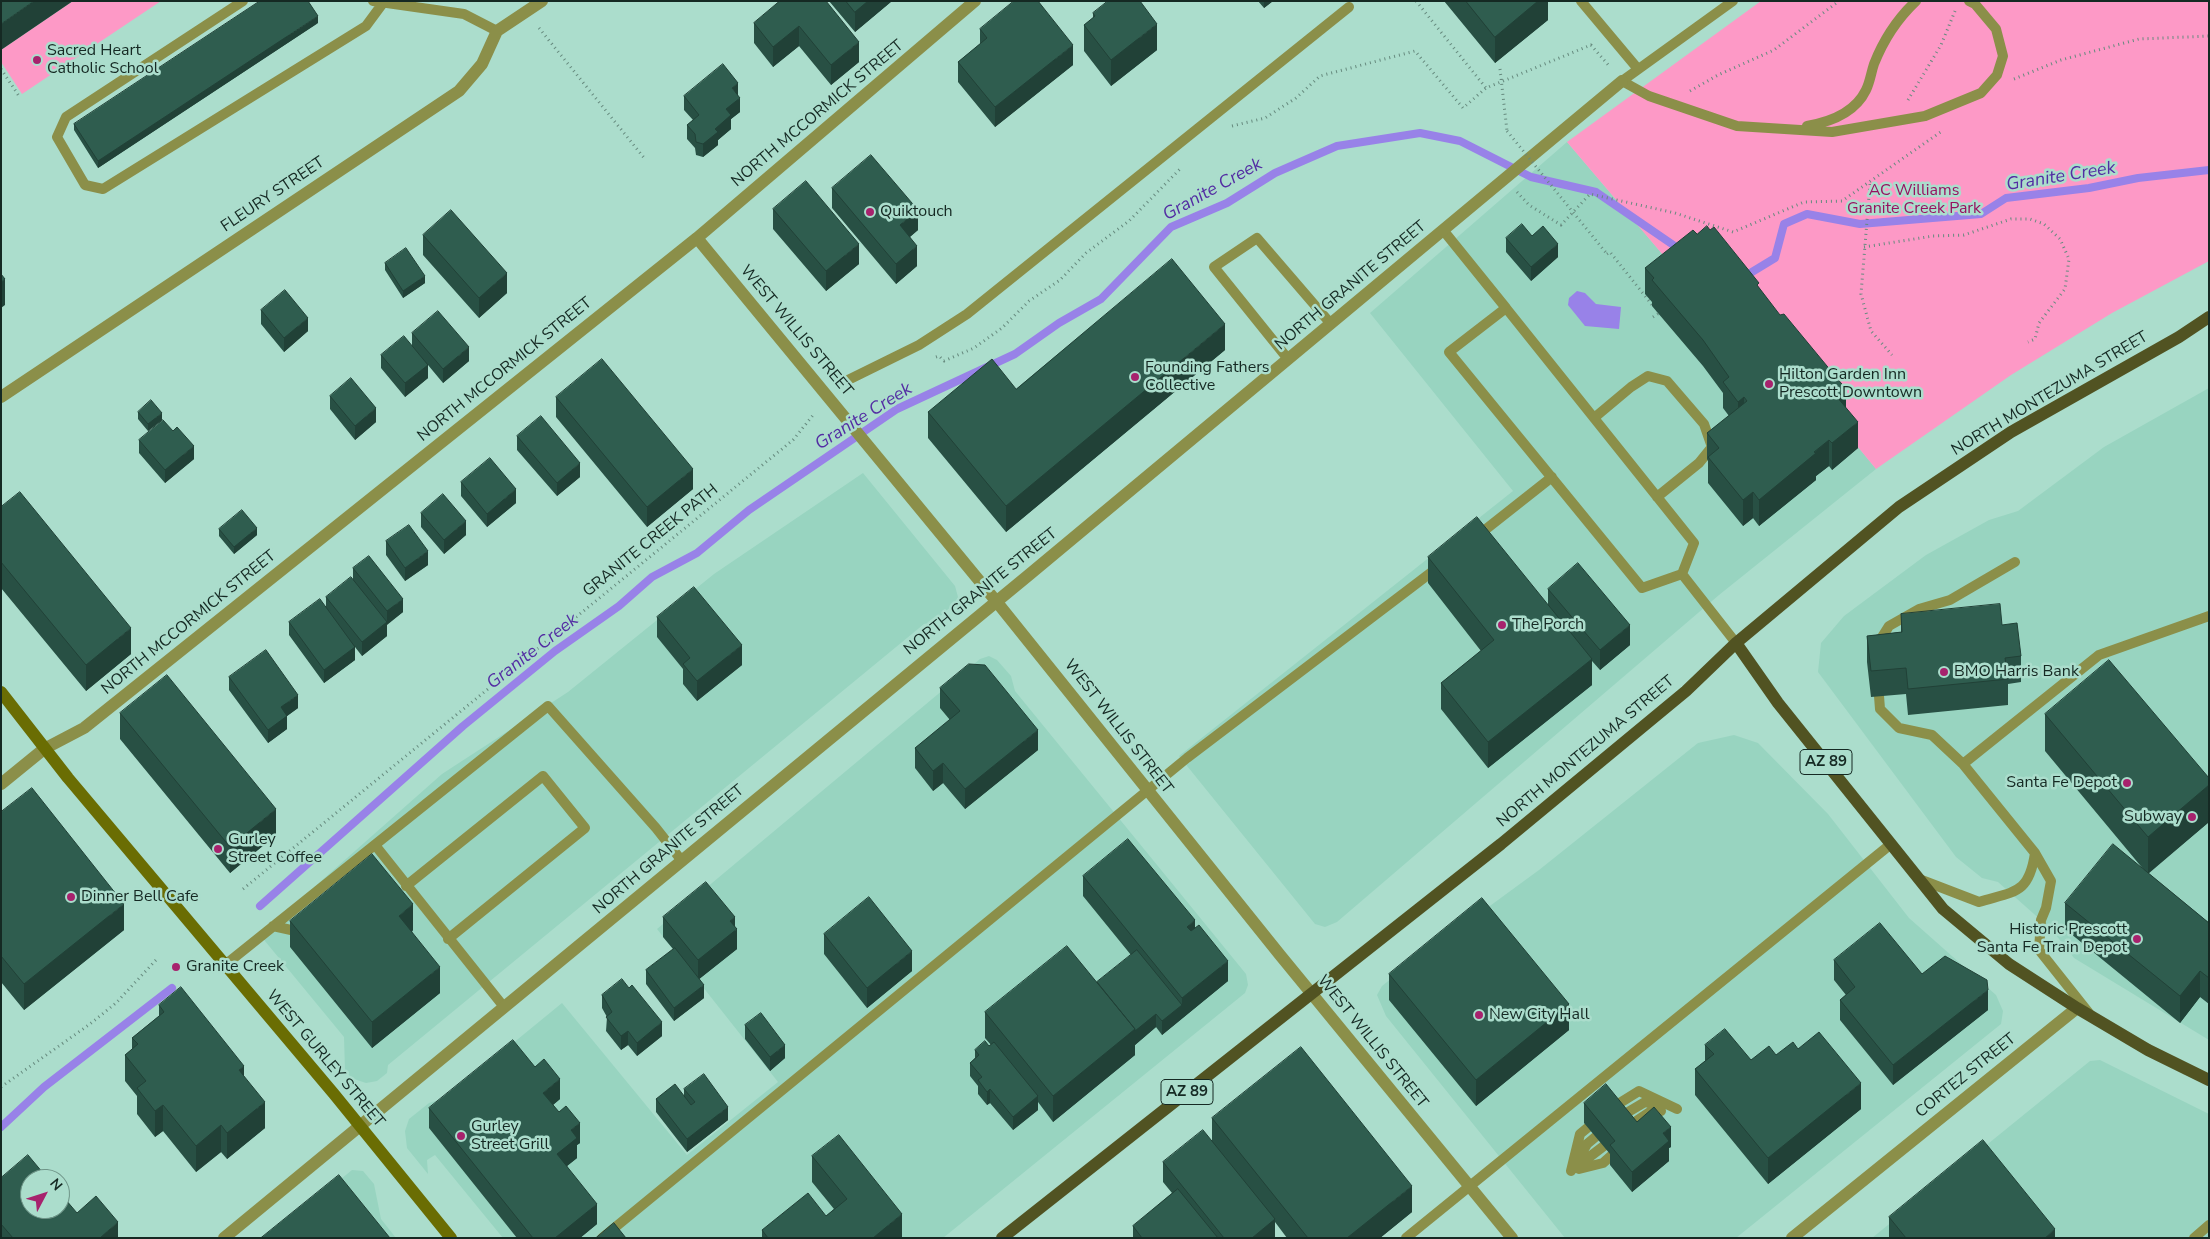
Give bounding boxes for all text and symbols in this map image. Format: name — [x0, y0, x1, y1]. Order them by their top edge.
street label: NORTH MCCORMICK STREET — [728, 36, 908, 192]
place label: Sacred Heart Catholic School — [47, 41, 158, 79]
marker: Sacred Heart Catholic School — [31, 54, 43, 66]
street label: FLEURY STREET — [218, 153, 328, 237]
water label: Granite Creek — [1159, 154, 1267, 226]
water label: Granite Creek — [2005, 158, 2117, 196]
park label: AC Williams Granite Creek Park — [1847, 181, 1981, 219]
place label: Quiktouch — [880, 202, 953, 222]
marker: Quiktouch — [864, 206, 876, 218]
street label: NORTH GRANITE STREET — [1272, 217, 1430, 355]
street label: WEST WILLIS STREET — [736, 262, 856, 400]
street label: NORTH MCCORMICK STREET — [414, 294, 596, 446]
street label: NORTH MONTEZUMA STREET — [1948, 328, 2152, 460]
place label: Founding Fathers Collective — [1145, 358, 1270, 396]
place label: Hilton Garden Inn Prescott Downtown — [1779, 365, 1922, 403]
marker: Founding Fathers Collective — [1129, 371, 1141, 383]
marker: Hilton Garden Inn Prescott Downtown — [1763, 378, 1775, 390]
water label: Granite Creek — [811, 379, 917, 455]
street label: GRANITE CREEK PATH — [580, 481, 722, 601]
street label: NORTH GRANITE STREET — [901, 524, 1061, 660]
street label: NORTH MCCORMICK STREET — [98, 547, 280, 699]
water label: Granite Creek — [483, 610, 583, 694]
place label: The Porch — [1512, 615, 1584, 635]
marker: The Porch — [1496, 619, 1508, 631]
street label: WEST WILLIS STREET — [1060, 656, 1176, 798]
place label: BMO Harris Bank — [1954, 662, 2079, 682]
marker: BMO Harris Bank — [1938, 666, 1950, 678]
street label: NORTH MONTEZUMA STREET — [1493, 672, 1679, 832]
road number: AZ 89 — [1800, 750, 1852, 774]
place label: Santa Fe Depot — [2006, 773, 2117, 793]
marker: Santa Fe Depot — [2121, 777, 2133, 789]
street label: NORTH GRANITE STREET — [590, 781, 748, 919]
place label: Subway — [2124, 807, 2182, 827]
marker: Subway — [2186, 811, 2198, 823]
place label: Gurley Street Coffee — [228, 830, 322, 868]
marker: Gurley Street Coffee — [212, 843, 224, 855]
place label: Dinner Bell Cafe — [81, 887, 199, 907]
marker: Dinner Bell Cafe — [65, 891, 77, 903]
place label: Historic Prescott Santa Fe Train Depot — [1977, 920, 2127, 958]
marker: Historic Prescott Santa Fe Train Depot — [2131, 933, 2143, 945]
place label: Granite Creek — [186, 957, 284, 977]
marker: Granite Creek — [170, 961, 182, 973]
street label: WEST WILLIS STREET — [1313, 972, 1431, 1112]
street label: WEST GURLEY STREET — [262, 986, 388, 1132]
place label: New City Hall — [1489, 1005, 1589, 1025]
marker: New City Hall — [1473, 1009, 1485, 1021]
street label: CORTEZ STREET — [1912, 1030, 2020, 1122]
road number: AZ 89 — [1161, 1080, 1213, 1104]
place label: Gurley Street Grill — [471, 1117, 549, 1155]
marker: Gurley Street Grill — [455, 1130, 467, 1142]
north arrow — [20, 1169, 70, 1219]
text: N — [45, 1175, 67, 1195]

